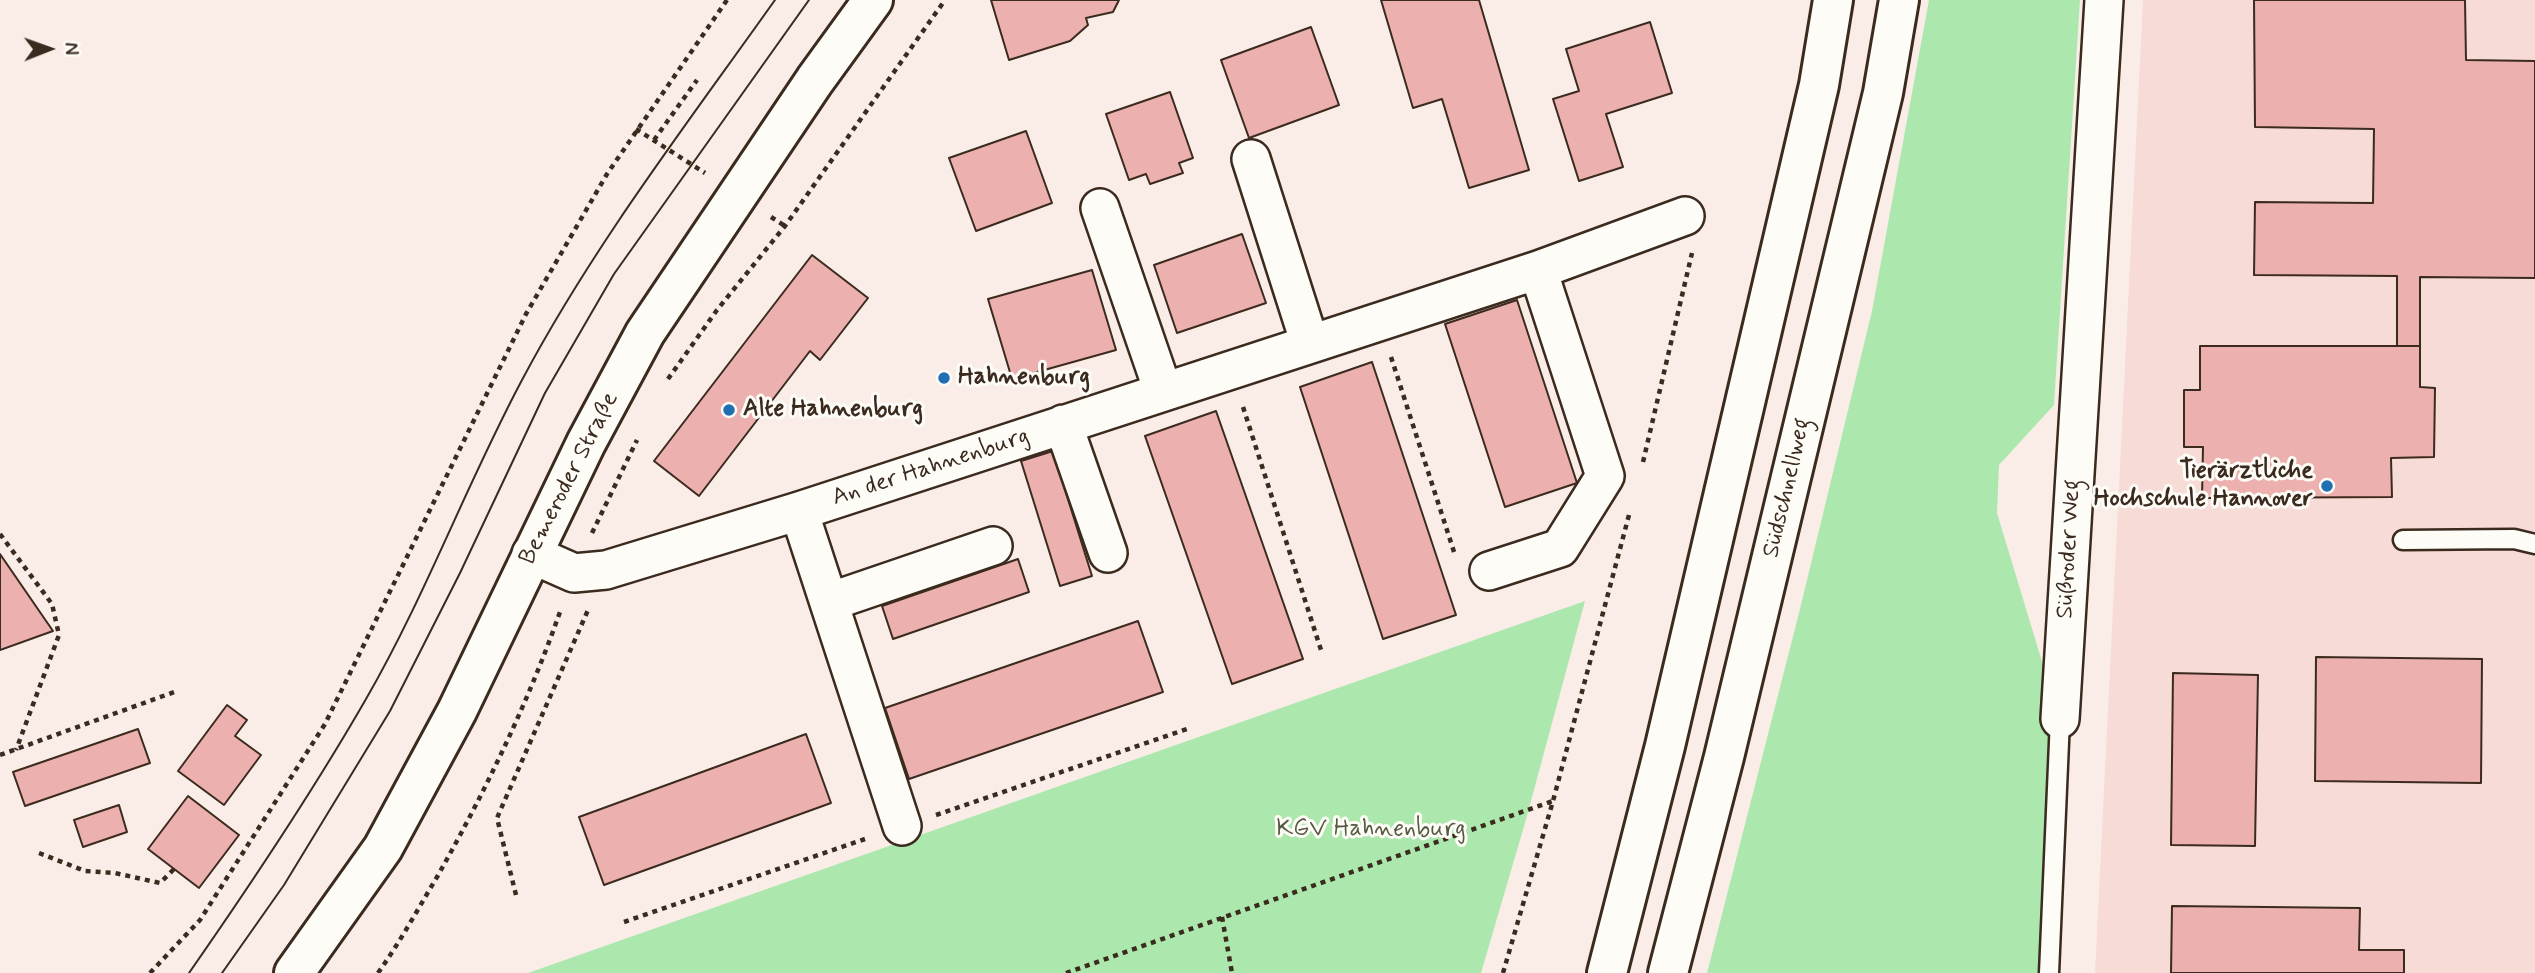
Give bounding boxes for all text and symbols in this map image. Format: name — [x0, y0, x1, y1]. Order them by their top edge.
north arrow — [14, 14, 84, 84]
text: N — [58, 42, 83, 55]
place label: Hahnenburg — [958, 364, 1090, 392]
marker: Hahnenburg — [936, 370, 952, 386]
street label: Bemeroder Straße — [514, 388, 626, 570]
place label: Alte Hahnenburg — [743, 396, 923, 424]
marker: Alte Hahnenburg — [721, 402, 737, 418]
street label: Südschnellweg — [1758, 415, 1818, 561]
street label: An der Hahnenburg — [829, 423, 1033, 513]
place label: Tierärztliche Hochschule Hannover — [2094, 458, 2313, 514]
marker: Tierärztliche Hochschule Hannover — [2319, 478, 2335, 494]
street label: Süßroder Weg — [2052, 479, 2088, 619]
park label: KGV Hahnenburg — [1276, 816, 1466, 844]

